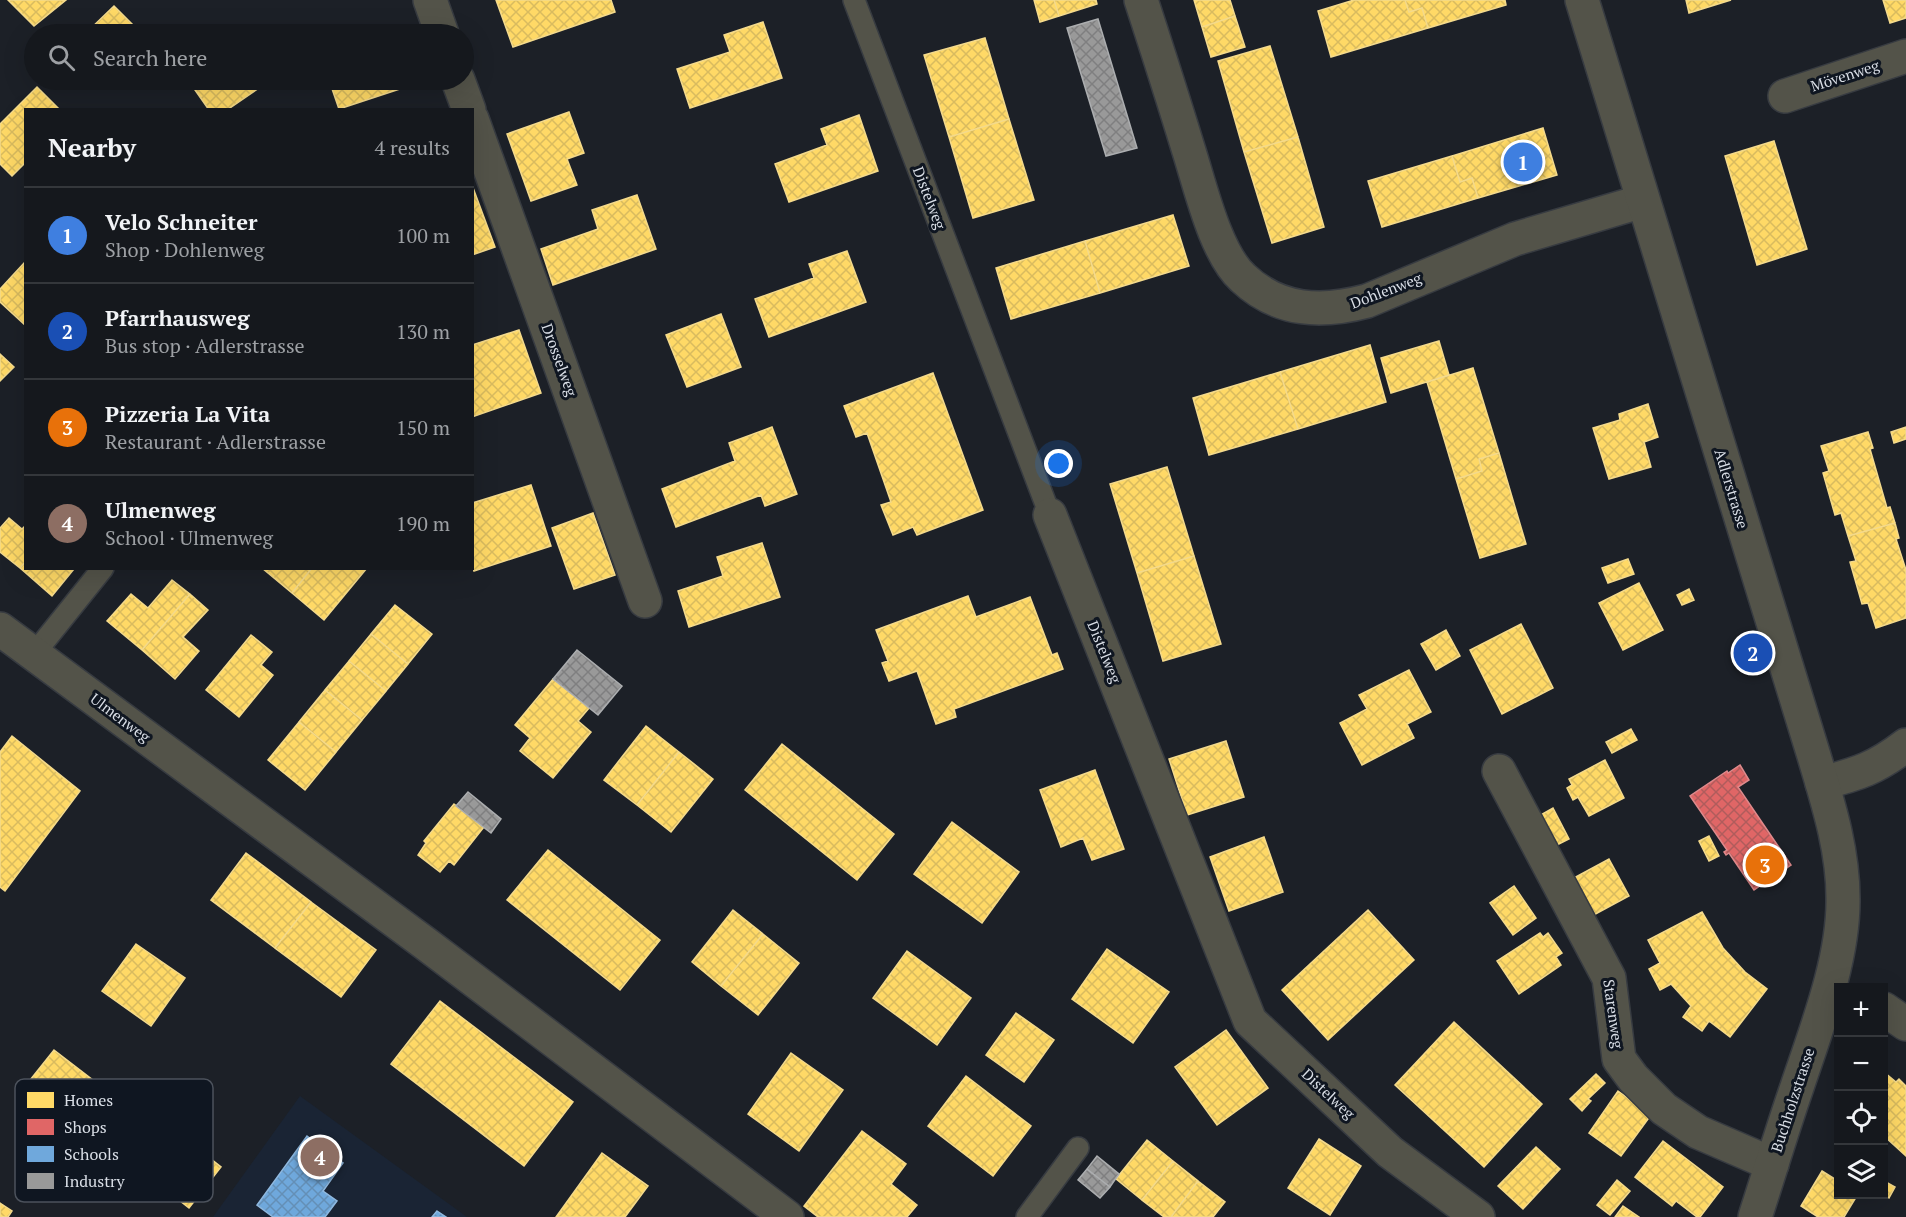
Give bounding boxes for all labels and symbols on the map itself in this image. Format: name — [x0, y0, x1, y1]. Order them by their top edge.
street label: Mövenweg — [1808, 54, 1883, 96]
pin: 1 — [1504, 140, 1543, 184]
street label: Distelweg — [909, 164, 951, 233]
street label: Dohlenweg — [1347, 267, 1425, 313]
street label: Drosselweg — [538, 321, 583, 400]
street label: Adlerstrasse — [1710, 446, 1754, 531]
your location — [1044, 449, 1073, 478]
street label: Distelweg — [1083, 618, 1127, 687]
pin: 2 — [1734, 630, 1772, 676]
street label: Ulmenweg — [87, 688, 156, 747]
pin: 3 — [1746, 842, 1784, 888]
street label: Starenweg — [1599, 978, 1629, 1051]
street label: Buchholzstrasse — [1766, 1045, 1818, 1154]
street label: Distelweg — [1298, 1064, 1360, 1124]
legend — [15, 1079, 213, 1202]
text: Homes — [64, 1089, 113, 1111]
text: Shops — [64, 1116, 107, 1138]
pin: 4 — [300, 1134, 340, 1180]
text: Schools — [64, 1143, 119, 1165]
text: Industry — [64, 1170, 125, 1192]

